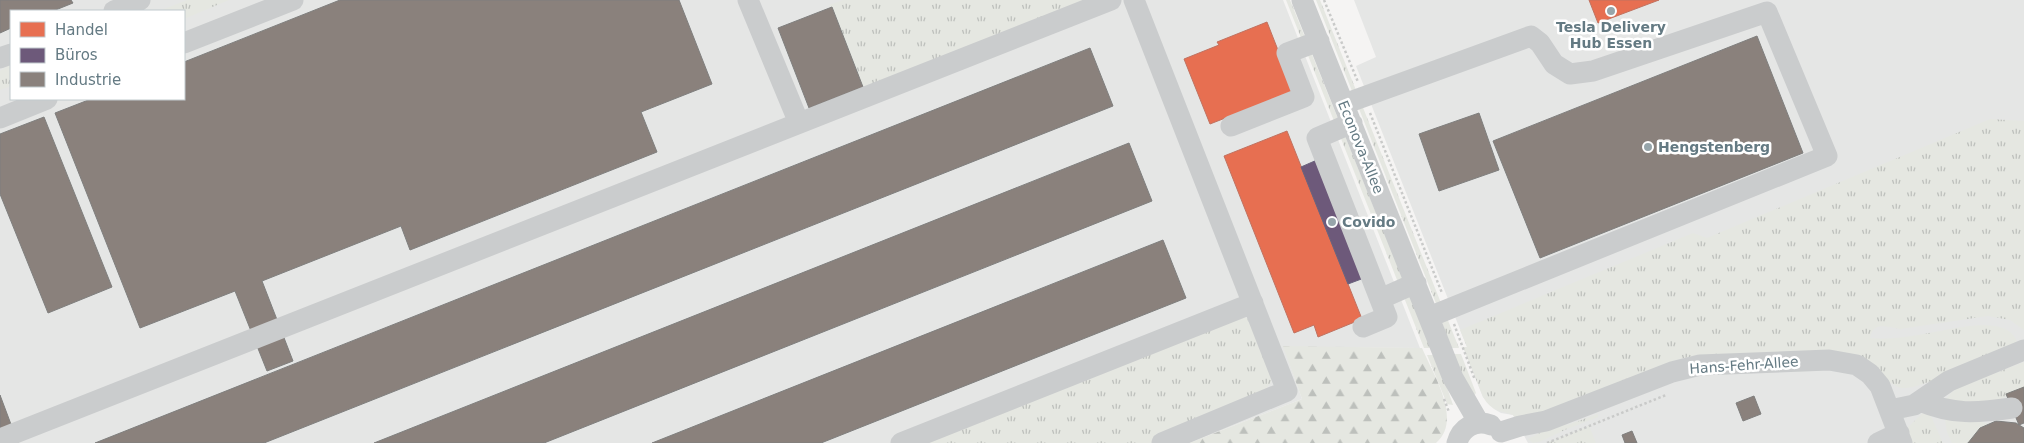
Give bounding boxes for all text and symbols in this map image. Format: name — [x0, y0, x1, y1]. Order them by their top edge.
marker: Tesla Delivery Hub Essen — [1605, 5, 1617, 17]
legend — [10, 10, 185, 100]
place label: Tesla Delivery Hub Essen — [1556, 19, 1666, 51]
text: Handel — [55, 21, 108, 39]
text: Büros — [55, 46, 98, 64]
text: Industrie — [55, 71, 121, 89]
street label: Econova-Allee — [1335, 98, 1387, 196]
place label: Hengstenberg — [1658, 139, 1770, 155]
marker: Hengstenberg — [1642, 141, 1654, 153]
place label: Covido — [1342, 214, 1396, 230]
marker: Covido — [1326, 216, 1338, 228]
street label: Hans-Fehr-Allee — [1689, 353, 1799, 377]

